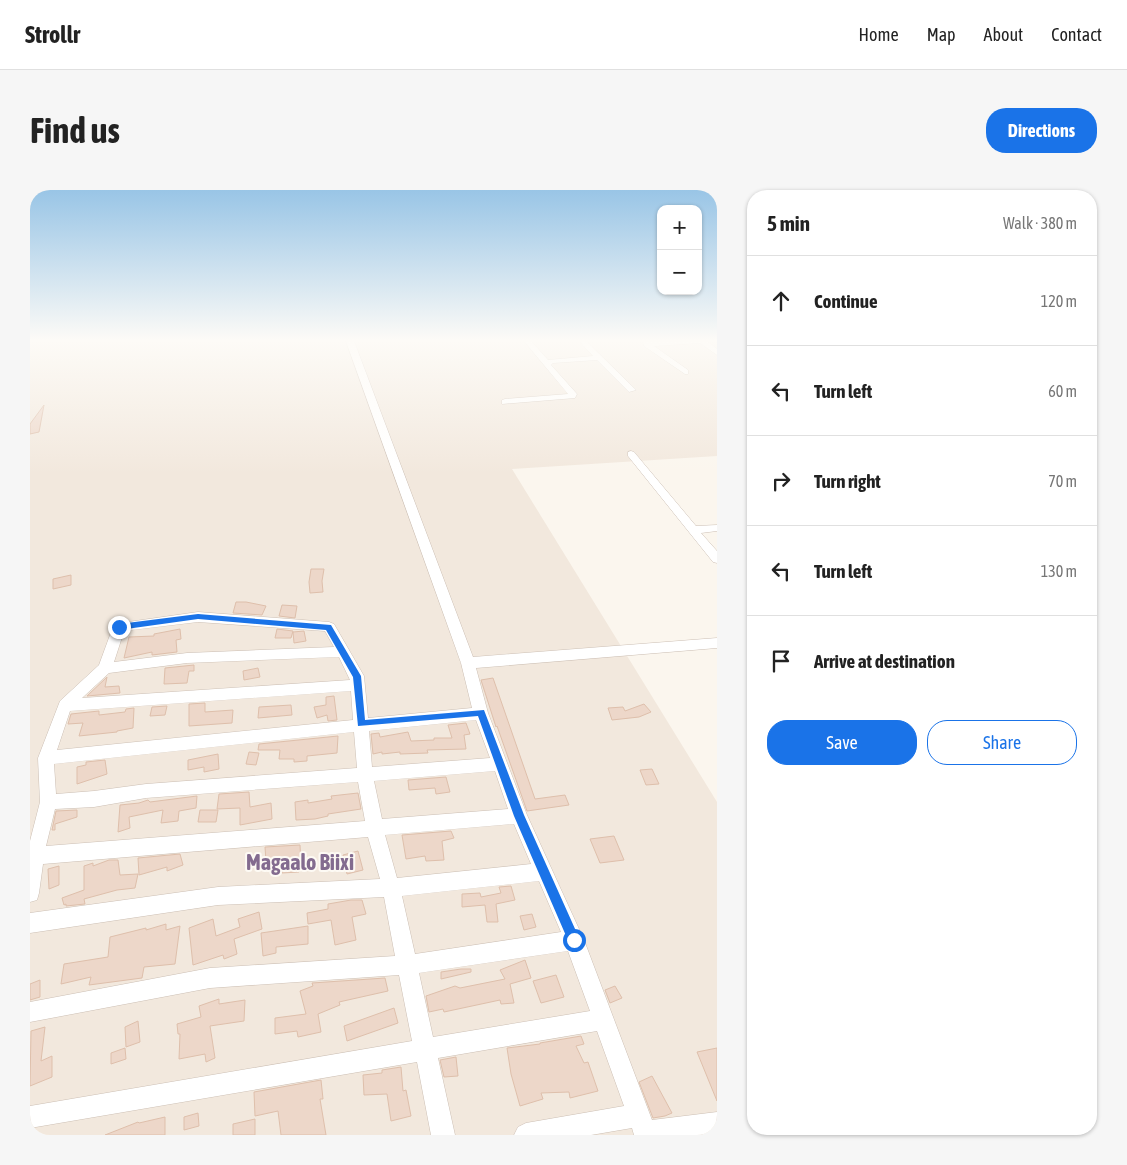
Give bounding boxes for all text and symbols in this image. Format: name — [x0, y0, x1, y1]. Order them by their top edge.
text: Strollr — [25, 21, 80, 48]
text: Home — [859, 24, 899, 45]
text: Map — [927, 24, 956, 45]
text: About — [984, 24, 1023, 45]
text: Contact — [1051, 24, 1102, 45]
button: Directions — [986, 108, 1097, 153]
text: Find us — [30, 110, 120, 150]
map controls — [657, 205, 702, 295]
button: + — [657, 205, 702, 250]
text: 5 min — [767, 211, 810, 235]
text: Walk · 380 m — [1003, 214, 1077, 232]
button: − — [657, 250, 702, 295]
icon: ahead — [767, 287, 795, 315]
text: Continue — [814, 290, 878, 312]
text: 120 m — [1041, 292, 1077, 310]
icon: left — [767, 377, 795, 405]
text: Turn left — [814, 380, 872, 402]
text: 60 m — [1048, 382, 1077, 400]
icon: right — [767, 467, 795, 495]
text: Turn right — [814, 470, 881, 492]
text: 70 m — [1048, 472, 1077, 490]
icon: left — [767, 557, 795, 585]
text: Turn left — [814, 560, 872, 582]
text: 130 m — [1041, 562, 1077, 580]
route end — [108, 616, 131, 639]
icon: arrive — [767, 647, 795, 675]
text: Arrive at destination — [814, 650, 955, 672]
button: Save — [767, 720, 917, 765]
button: Share — [927, 720, 1077, 765]
district label: Magaalo Biixi — [246, 849, 354, 875]
route start — [563, 929, 586, 952]

